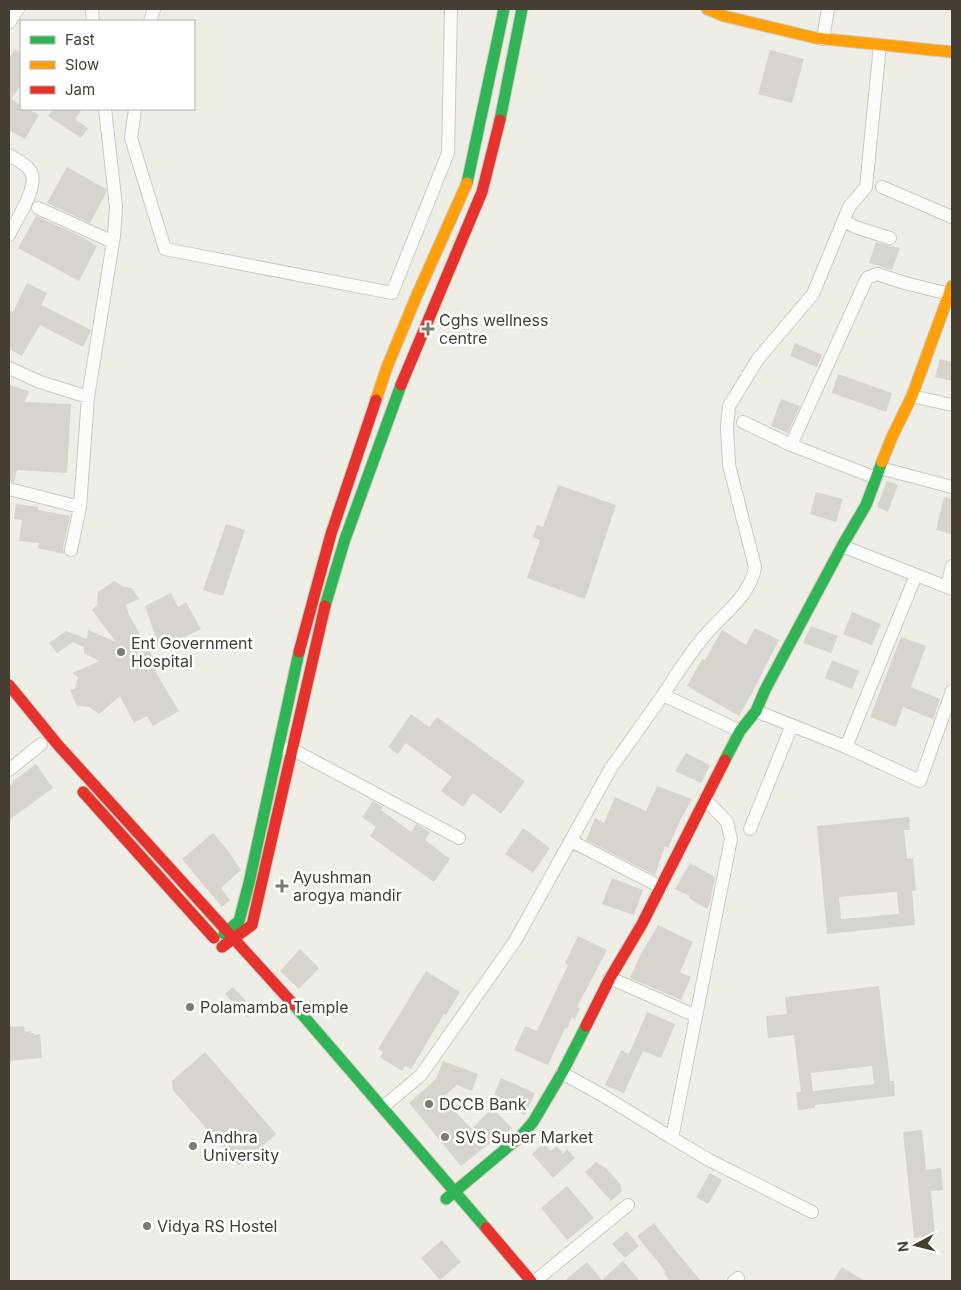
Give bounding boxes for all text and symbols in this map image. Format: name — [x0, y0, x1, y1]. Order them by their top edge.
legend — [20, 20, 195, 110]
text: Fast — [65, 30, 95, 49]
text: Slow — [65, 55, 99, 74]
text: Jam — [65, 80, 95, 99]
place label: Cghs wellness centre — [439, 310, 548, 348]
marker: Cghs wellness centre — [421, 322, 435, 336]
place label: Ent Government Hospital — [131, 633, 253, 671]
marker: Ent Government Hospital — [115, 646, 127, 658]
place label: Ayushman arogya mandir — [293, 867, 402, 905]
marker: Ayushman arogya mandir — [275, 879, 289, 893]
place label: Polamamba Temple — [200, 997, 348, 1017]
marker: Polamamba Temple — [184, 1001, 196, 1013]
place label: DCCB Bank — [439, 1094, 527, 1114]
marker: DCCB Bank — [423, 1098, 435, 1110]
place label: Andhra University — [203, 1127, 279, 1165]
place label: SVS Super Market — [455, 1127, 593, 1147]
marker: SVS Super Market — [439, 1131, 451, 1143]
marker: Andhra University — [187, 1140, 199, 1152]
place label: Vidya RS Hostel — [157, 1216, 277, 1236]
marker: Vidya RS Hostel — [141, 1220, 153, 1232]
north arrow — [891, 1220, 941, 1270]
text: N — [894, 1240, 912, 1253]

